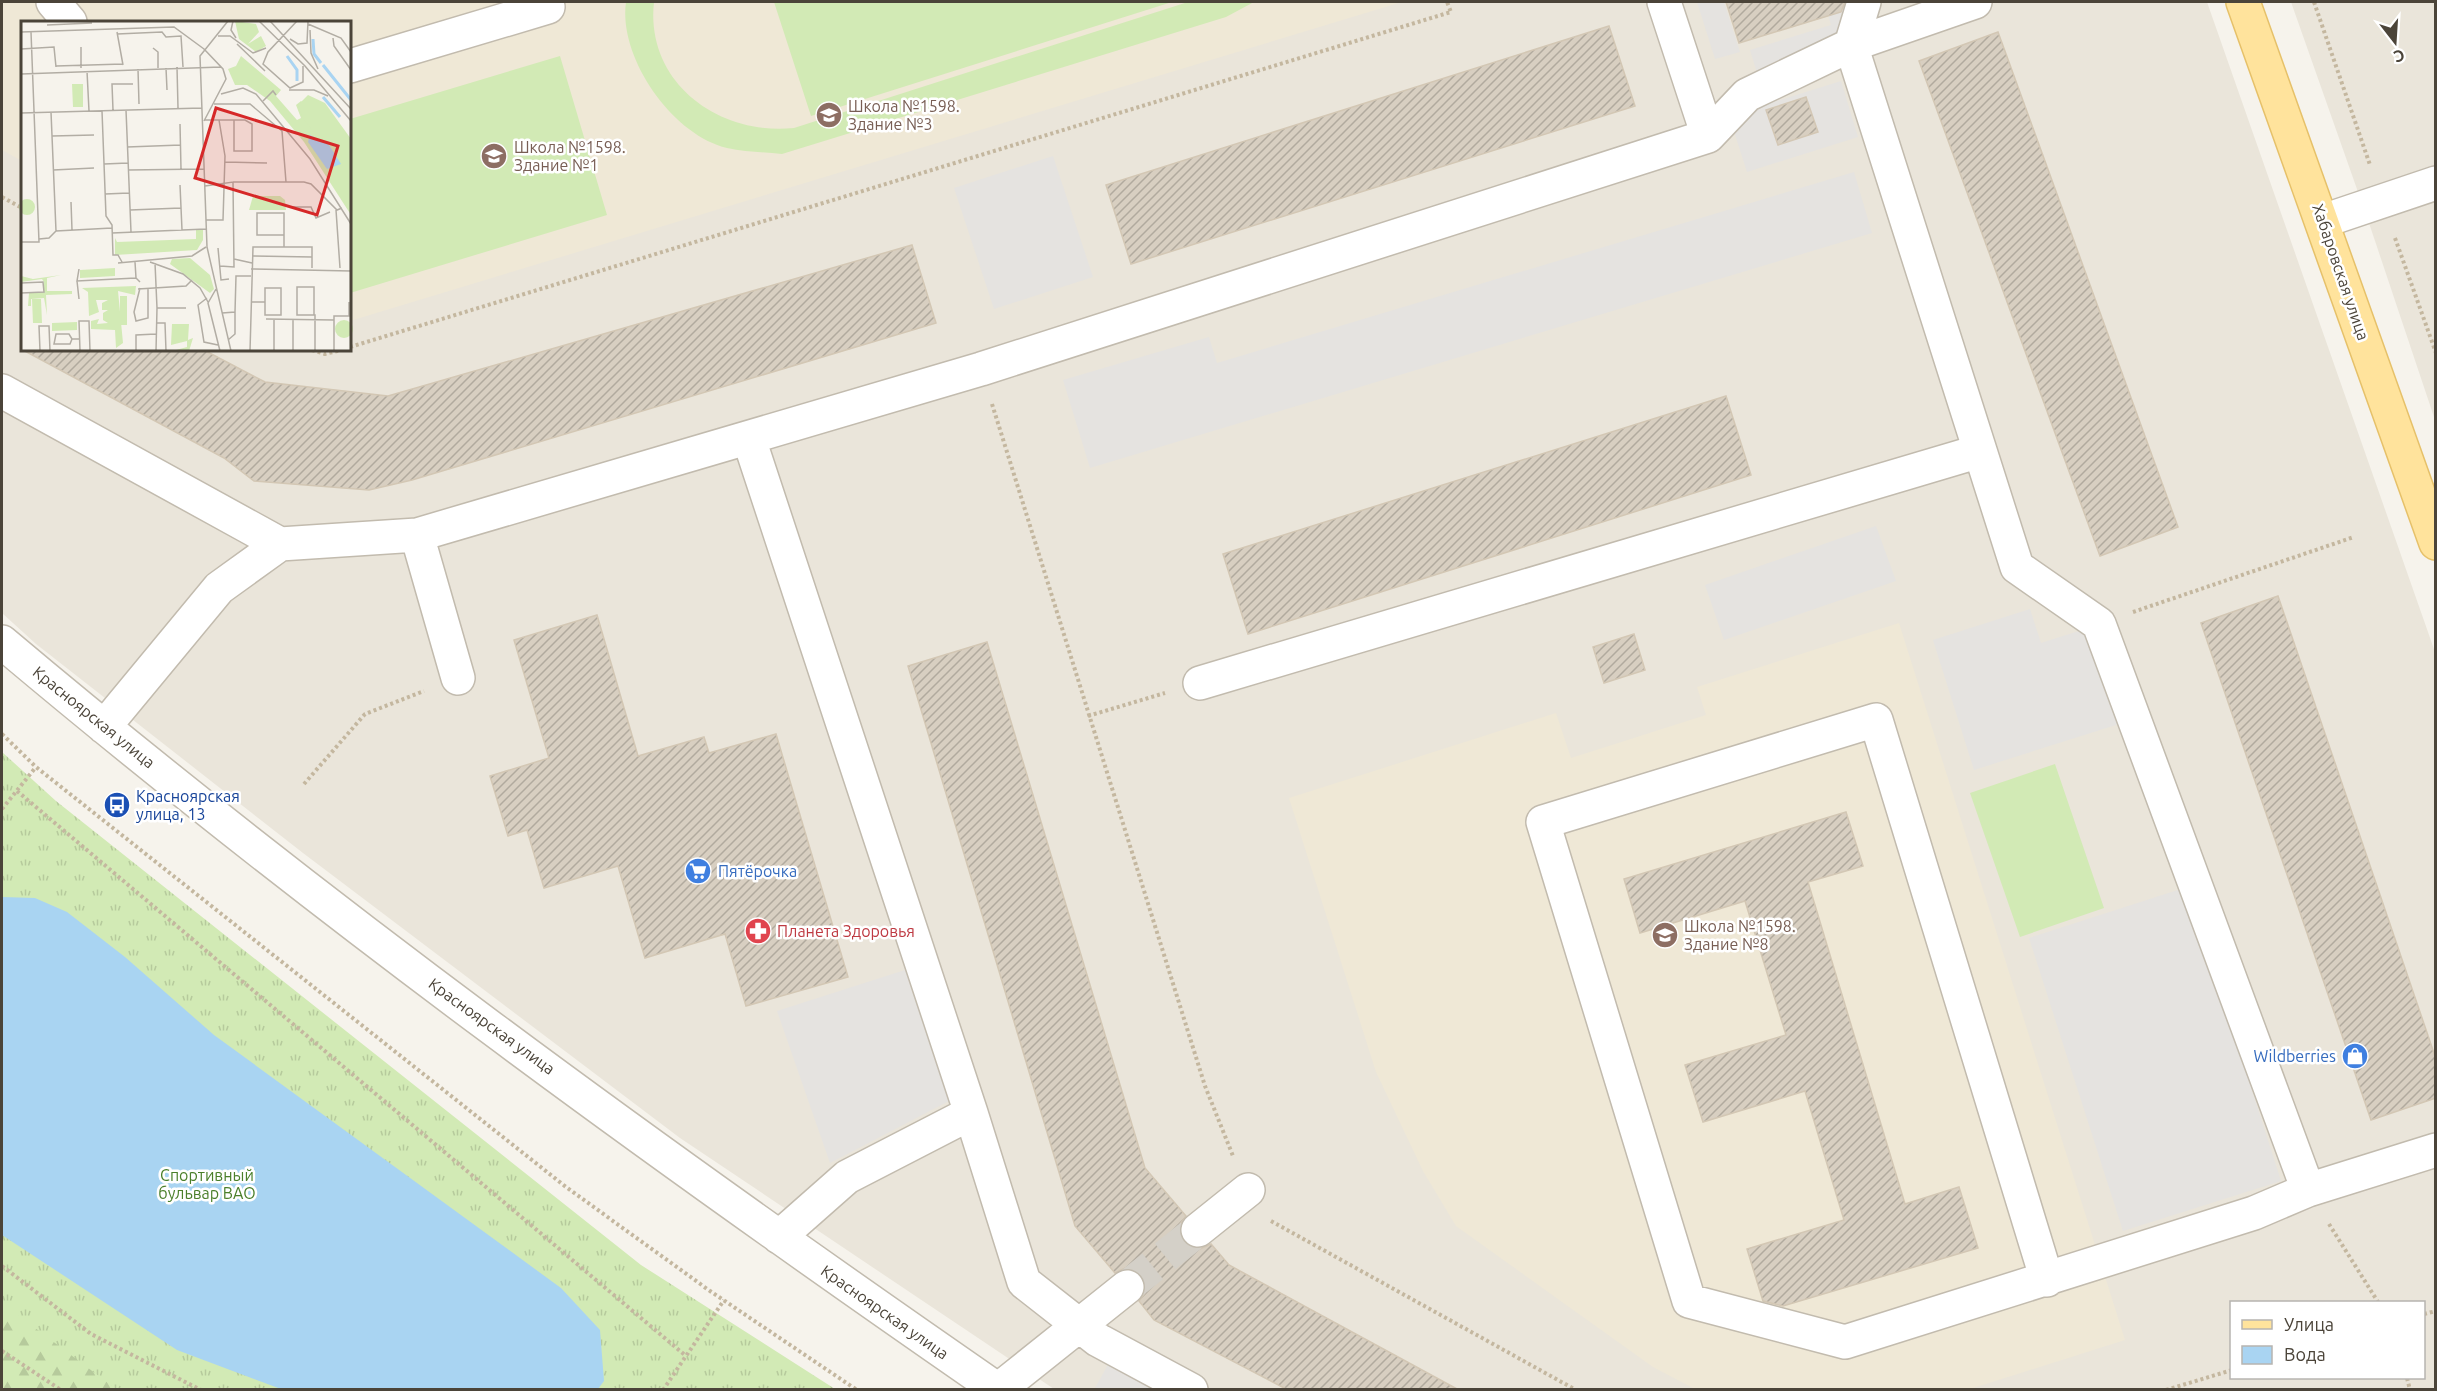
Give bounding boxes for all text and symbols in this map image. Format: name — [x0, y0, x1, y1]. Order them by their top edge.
north arrow — [2365, 12, 2425, 72]
inset map — [21, 21, 351, 351]
text: С — [2392, 46, 2407, 66]
place label: Школа №1598. Здание №3 — [848, 97, 960, 133]
school or university icon: Школа №1598. Здание №3 — [814, 100, 844, 130]
place label: Школа №1598. Здание №1 — [514, 138, 626, 174]
school or university icon: Школа №1598. Здание №1 — [479, 141, 509, 171]
street label: Хабаровская улица — [2309, 201, 2373, 343]
street label: Красноярская улица — [30, 662, 158, 772]
place label: Красноярская улица, 13 — [136, 787, 240, 823]
bus stop icon: Красноярская улица, 13 — [102, 790, 132, 820]
supermarket icon: Пятёрочка — [683, 856, 713, 886]
place label: Пятёрочка — [718, 862, 797, 880]
pharmacy icon: Планета Здоровья — [743, 916, 773, 946]
place label: Школа №1598. Здание №8 — [1684, 917, 1796, 953]
school or university icon: Школа №1598. Здание №8 — [1650, 920, 1680, 950]
place label: Планета Здоровья — [777, 922, 915, 940]
street label: Красноярская улица — [425, 974, 559, 1078]
shop icon: Wildberries — [2340, 1041, 2370, 1071]
place label: Wildberries — [2253, 1047, 2336, 1065]
park label: Спортивный бульвар ВАО — [158, 1166, 256, 1202]
street label: Красноярская улица — [818, 1261, 952, 1363]
legend — [2230, 1301, 2425, 1379]
text: Улица — [2284, 1314, 2334, 1334]
text: Вода — [2284, 1344, 2326, 1364]

